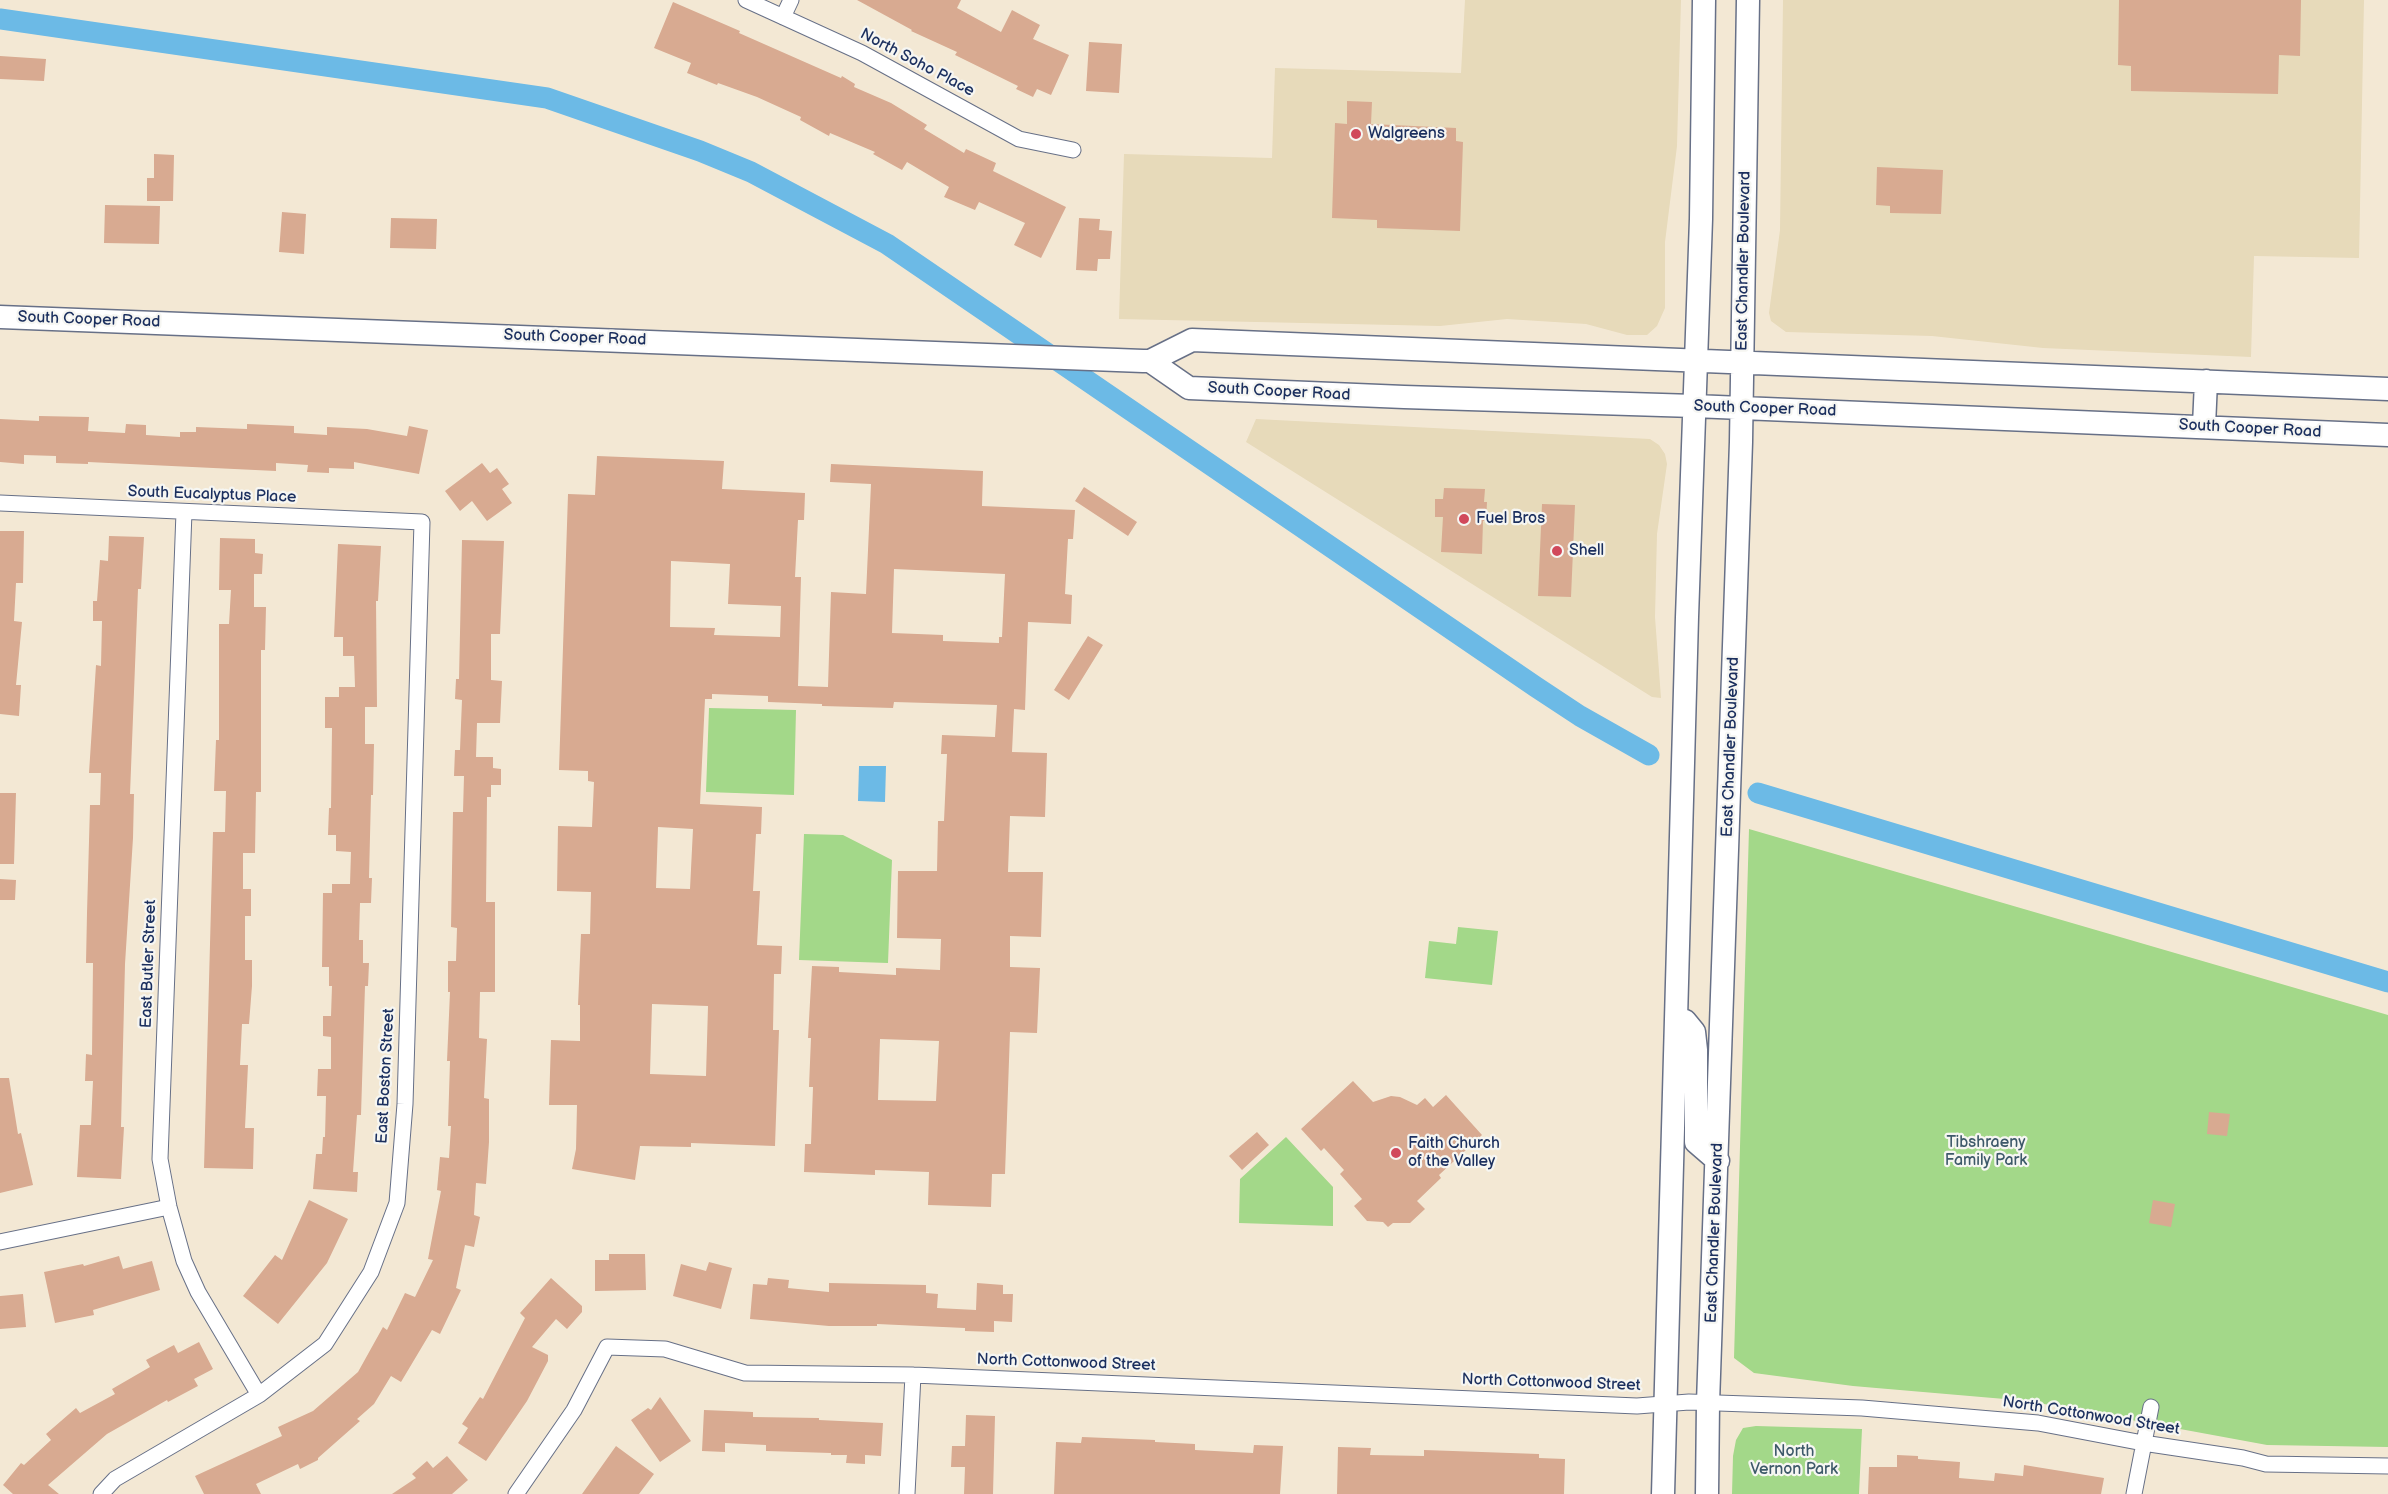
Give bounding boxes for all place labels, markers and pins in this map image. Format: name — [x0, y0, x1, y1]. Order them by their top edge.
place label: Walgreens — [1368, 124, 1445, 144]
marker: Walgreens — [1349, 127, 1363, 141]
place label: Fuel Bros — [1476, 509, 1545, 529]
marker: Fuel Bros — [1457, 512, 1471, 526]
place label: Shell — [1569, 541, 1604, 561]
marker: Shell — [1550, 544, 1564, 558]
place label: Faith Church of the Valley — [1408, 1134, 1500, 1172]
marker: Faith Church of the Valley — [1389, 1146, 1403, 1160]

